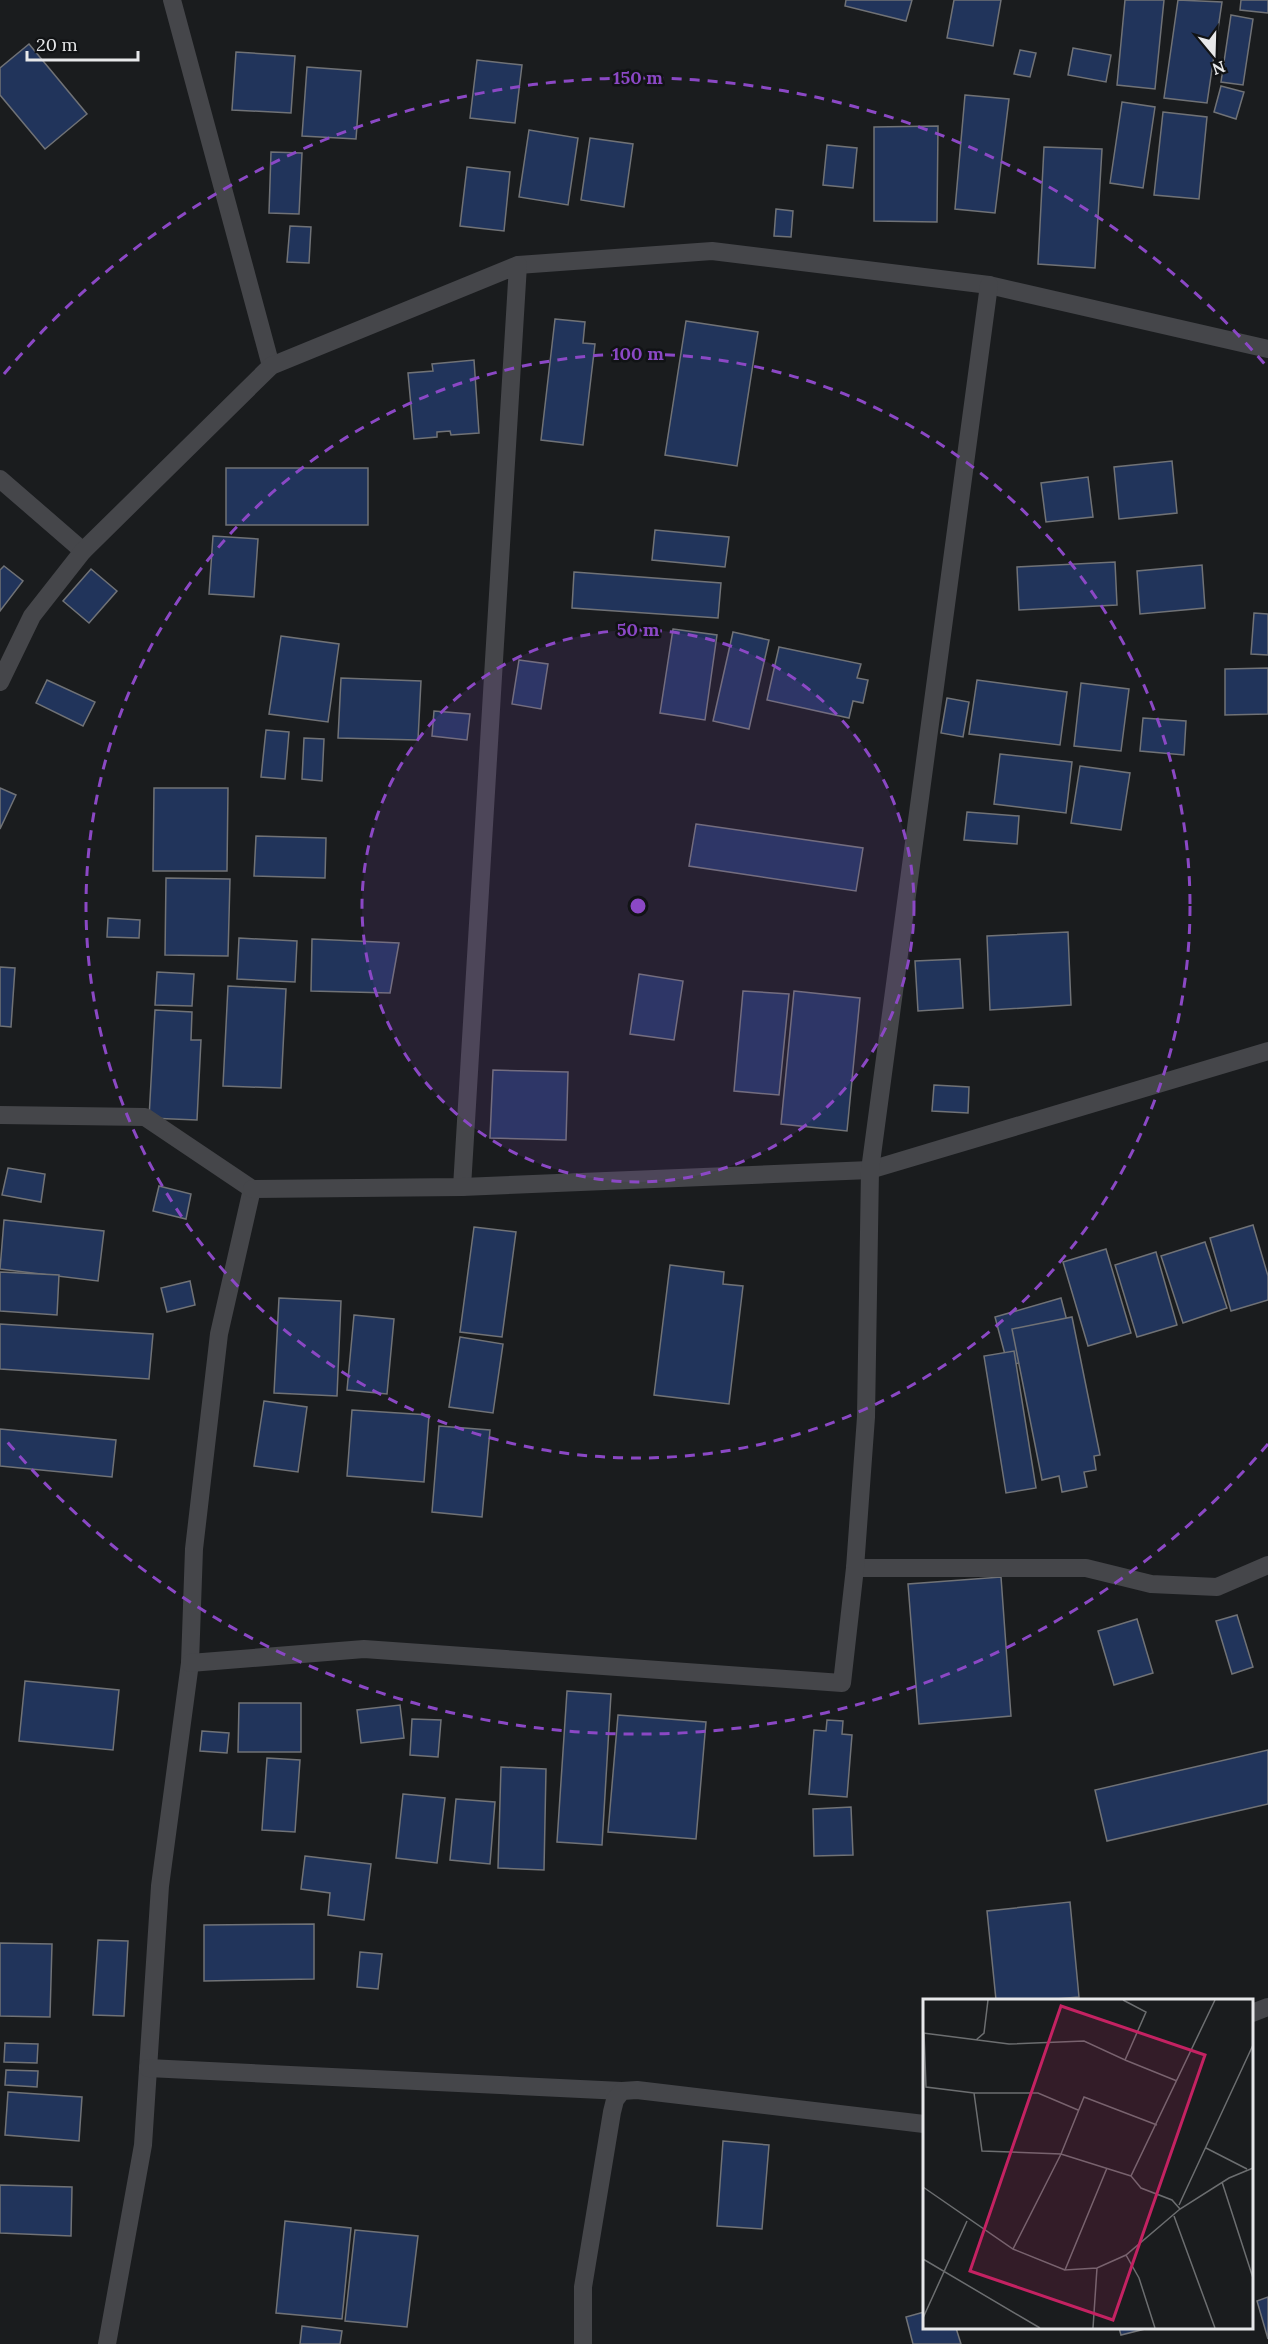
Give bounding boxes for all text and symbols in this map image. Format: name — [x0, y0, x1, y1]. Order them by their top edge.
scale bar — [27, 24, 138, 62]
north arrow — [1184, 24, 1244, 84]
text: 20 m — [36, 33, 78, 56]
text: N — [1210, 57, 1228, 80]
text: 150 m — [613, 66, 663, 89]
text: 100 m — [612, 342, 664, 365]
text: 50 m — [617, 618, 660, 641]
centre of rings — [628, 896, 648, 916]
inset map — [923, 1999, 1253, 2329]

